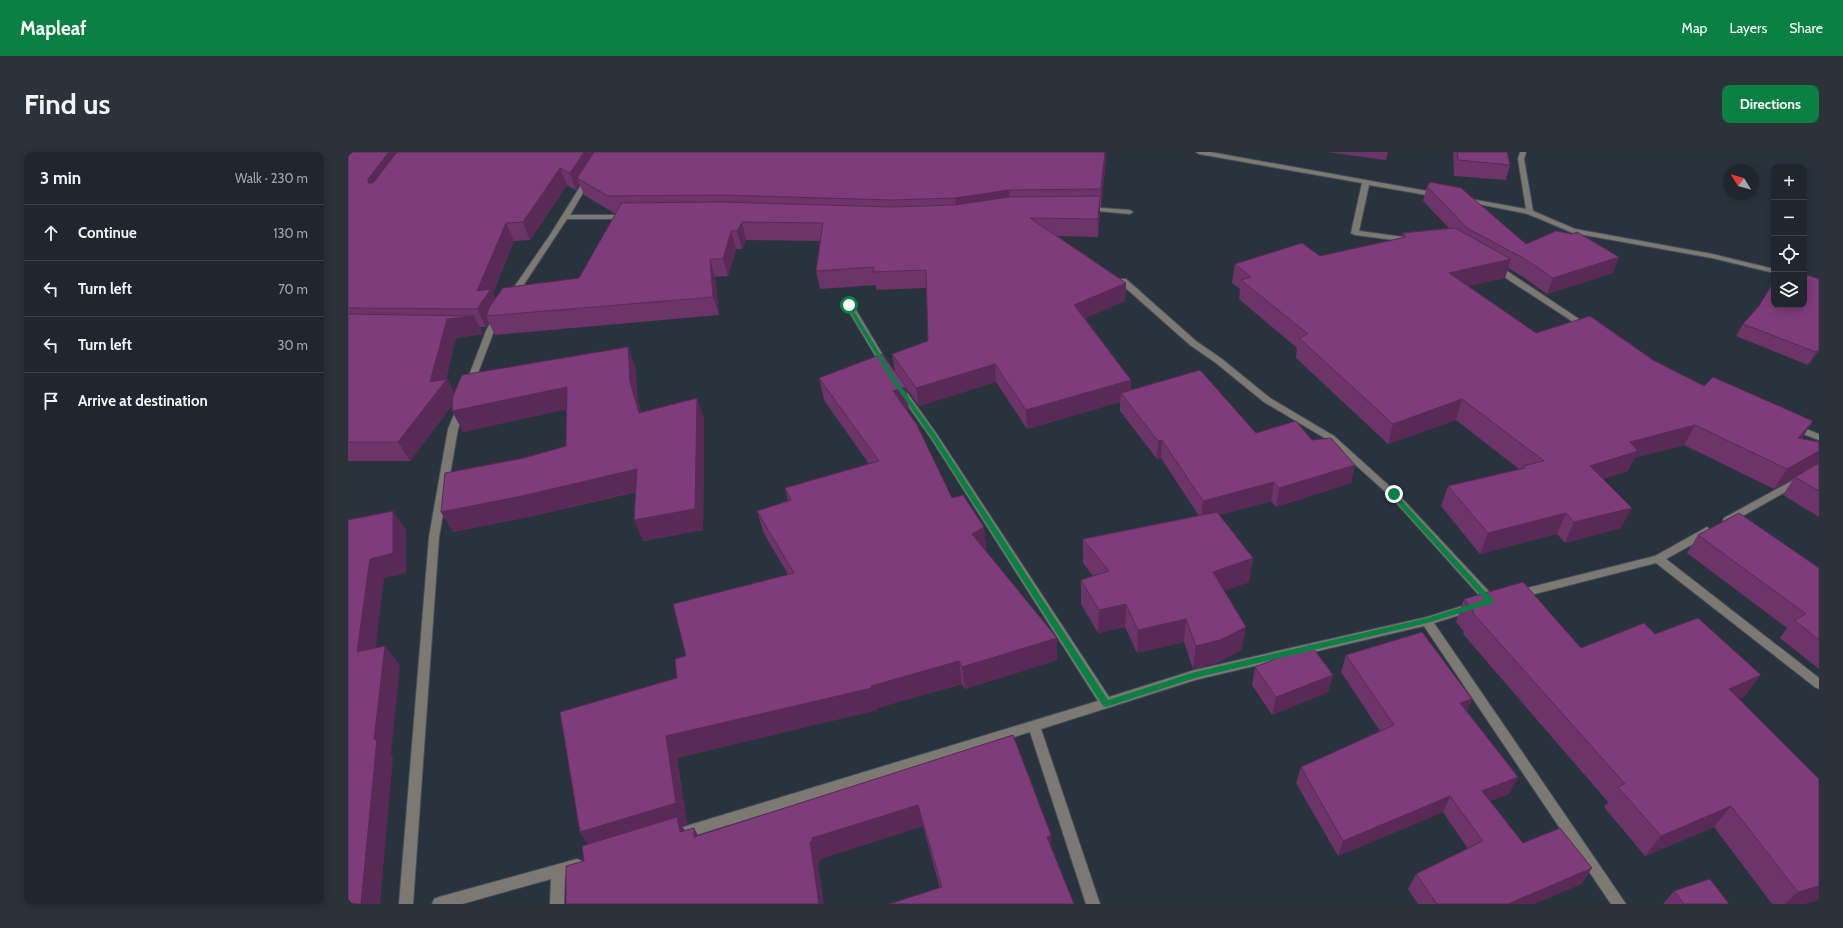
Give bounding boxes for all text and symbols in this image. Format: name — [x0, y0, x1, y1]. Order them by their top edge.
text: Mapleaf — [20, 17, 87, 40]
text: Map — [1682, 19, 1707, 37]
text: Layers — [1729, 19, 1767, 37]
text: Share — [1789, 19, 1823, 37]
button: Directions — [1722, 85, 1819, 123]
text: Find us — [24, 87, 110, 121]
north arrow — [1723, 164, 1759, 200]
map controls — [1771, 164, 1807, 308]
button: + — [1771, 164, 1807, 200]
text: 3 min — [40, 168, 81, 188]
text: Walk · 230 m — [235, 170, 308, 186]
button: − — [1771, 200, 1807, 236]
icon: ahead — [40, 222, 62, 244]
text: Continue — [78, 224, 137, 242]
text: 130 m — [273, 225, 308, 241]
button: locate — [1771, 236, 1807, 272]
button: layers — [1771, 272, 1807, 308]
icon: left — [40, 278, 62, 300]
text: Turn left — [78, 280, 132, 298]
text: 70 m — [278, 281, 308, 297]
route start — [840, 296, 858, 314]
icon: left — [40, 334, 62, 356]
text: Turn left — [78, 336, 132, 354]
text: 30 m — [278, 337, 308, 353]
icon: arrive — [40, 390, 62, 412]
text: Arrive at destination — [78, 392, 208, 410]
route end — [1385, 485, 1403, 503]

